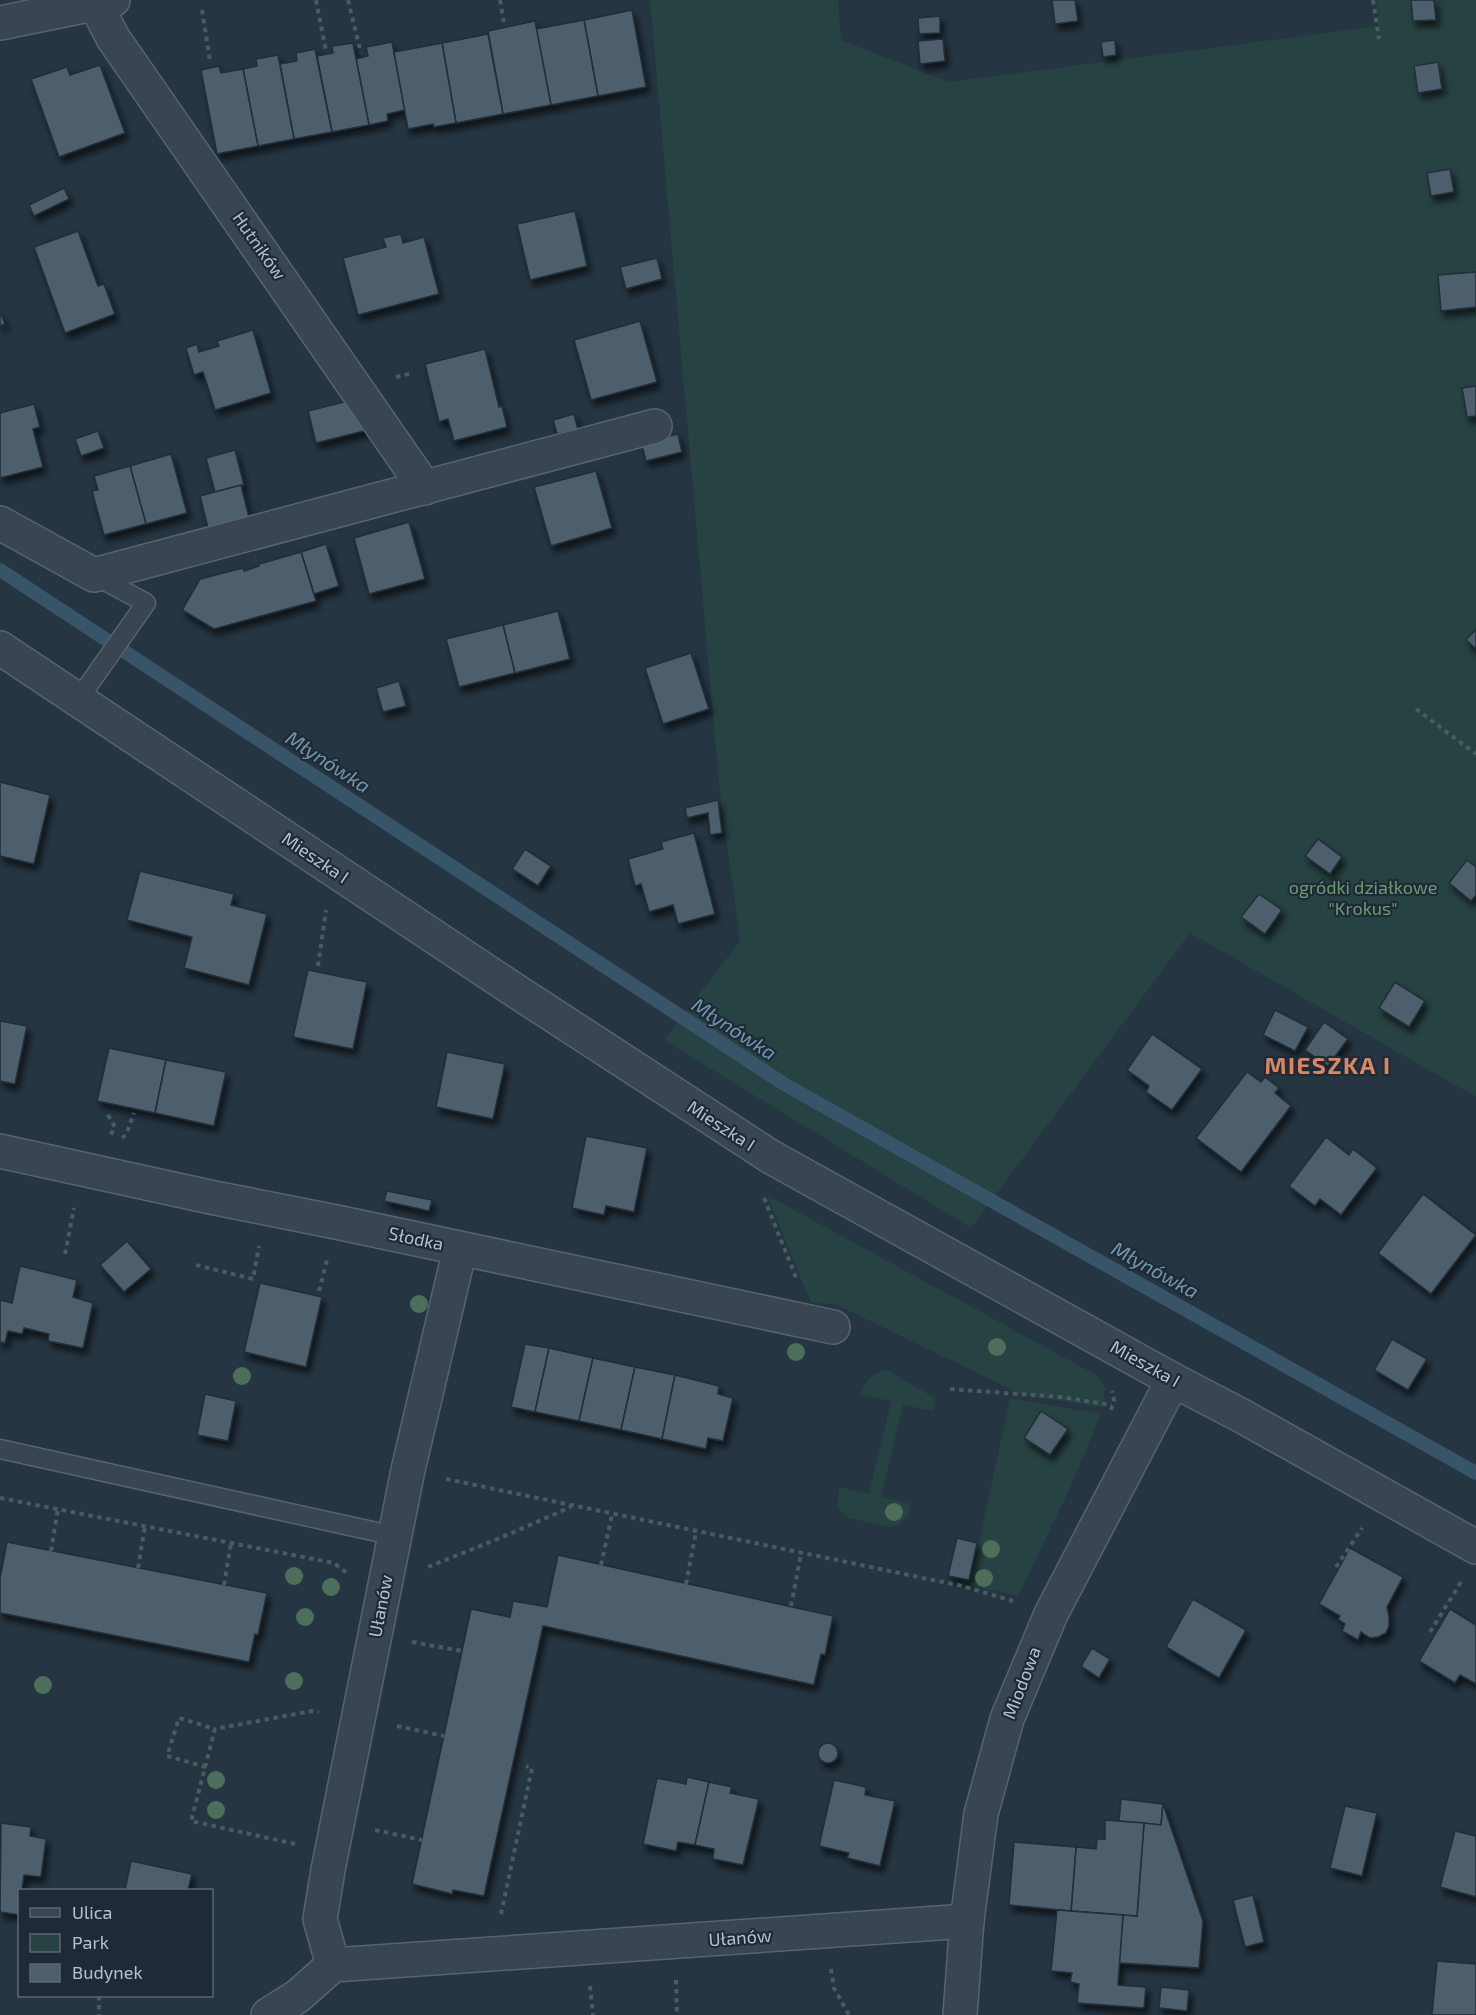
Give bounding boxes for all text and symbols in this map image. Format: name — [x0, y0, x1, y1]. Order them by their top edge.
street label: Hutników — [228, 207, 291, 284]
water label: Młynówka — [281, 725, 375, 798]
street label: Mieszka I — [278, 827, 353, 888]
park label: ogródki działkowe "Krokus" — [1289, 876, 1437, 919]
water label: Młynówka — [687, 992, 781, 1065]
district label: MIESZKA I — [1265, 1050, 1391, 1079]
street label: Mieszka I — [684, 1095, 759, 1155]
street label: Słodka — [387, 1221, 446, 1255]
water label: Młynówka — [1107, 1235, 1203, 1304]
street label: Mieszka I — [1107, 1335, 1184, 1391]
street label: Ułanów — [363, 1573, 397, 1639]
street label: Miodowa — [997, 1643, 1045, 1722]
legend — [18, 1889, 213, 1997]
text: Ulica — [72, 1901, 112, 1923]
street label: Ułanów — [708, 1924, 772, 1950]
text: Park — [72, 1931, 109, 1953]
text: Budynek — [72, 1961, 143, 1983]

